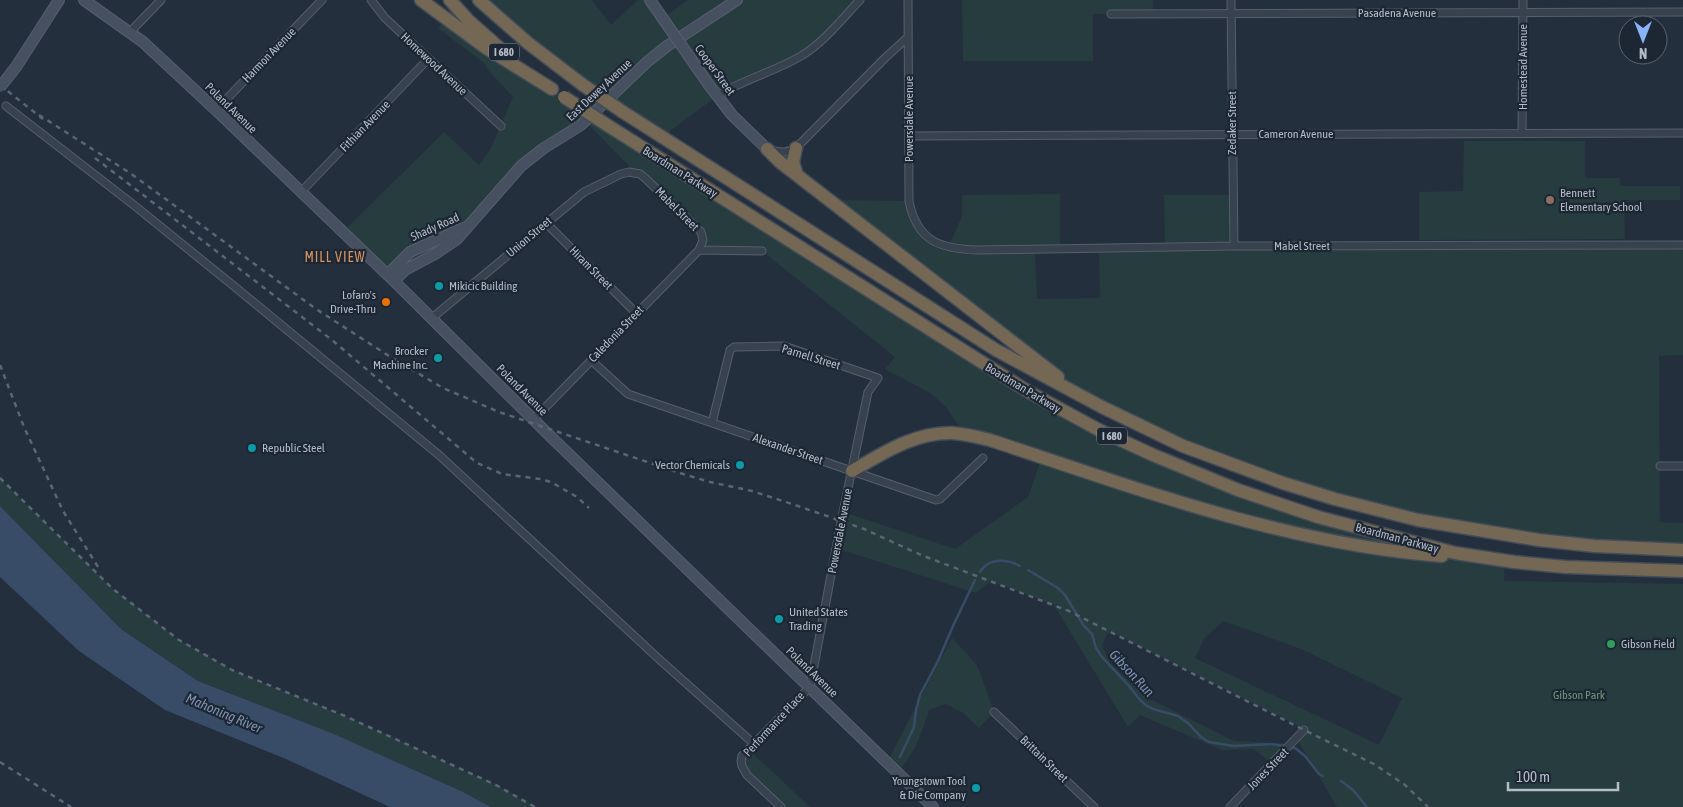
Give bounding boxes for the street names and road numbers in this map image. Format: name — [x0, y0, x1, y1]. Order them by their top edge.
street label: Pasadena Avenue — [1358, 6, 1436, 20]
street label: Homestead Avenue — [1516, 24, 1530, 110]
street label: Harmon Avenue — [239, 25, 299, 85]
street label: Homewood Avenue — [398, 30, 470, 98]
street label: Cooper Street — [692, 42, 738, 99]
road number: I 680 — [489, 44, 519, 61]
street label: East Dewey Avenue — [563, 56, 635, 124]
street label: Powersdale Avenue — [902, 76, 916, 162]
street label: Poland Avenue — [202, 80, 260, 136]
street label: Zedaker Street — [1225, 90, 1239, 155]
street label: Fithian Avenue — [337, 97, 393, 155]
street label: Cameron Avenue — [1259, 127, 1333, 141]
street label: Boardman Parkway — [640, 143, 720, 201]
street label: Mabel Street — [652, 184, 702, 234]
street label: Shady Road — [409, 210, 461, 244]
street label: Union Street — [503, 214, 555, 260]
street label: Mabel Street — [1274, 239, 1330, 253]
street label: Hiram Street — [567, 244, 616, 293]
street label: Caledonia Street — [586, 303, 647, 365]
street label: Parnell Street — [780, 341, 842, 373]
street label: Boardman Parkway — [983, 360, 1063, 416]
street label: Poland Avenue — [494, 362, 550, 418]
road number: I 680 — [1097, 428, 1127, 444]
street label: Alexander Street — [751, 430, 825, 468]
street label: Powersdale Avenue — [825, 487, 855, 575]
street label: Boardman Parkway — [1354, 520, 1440, 556]
street label: Poland Avenue — [783, 644, 841, 700]
street label: Performance Place — [740, 689, 808, 759]
street label: Brittain Street — [1017, 733, 1071, 786]
street label: Jones Street — [1245, 745, 1292, 793]

